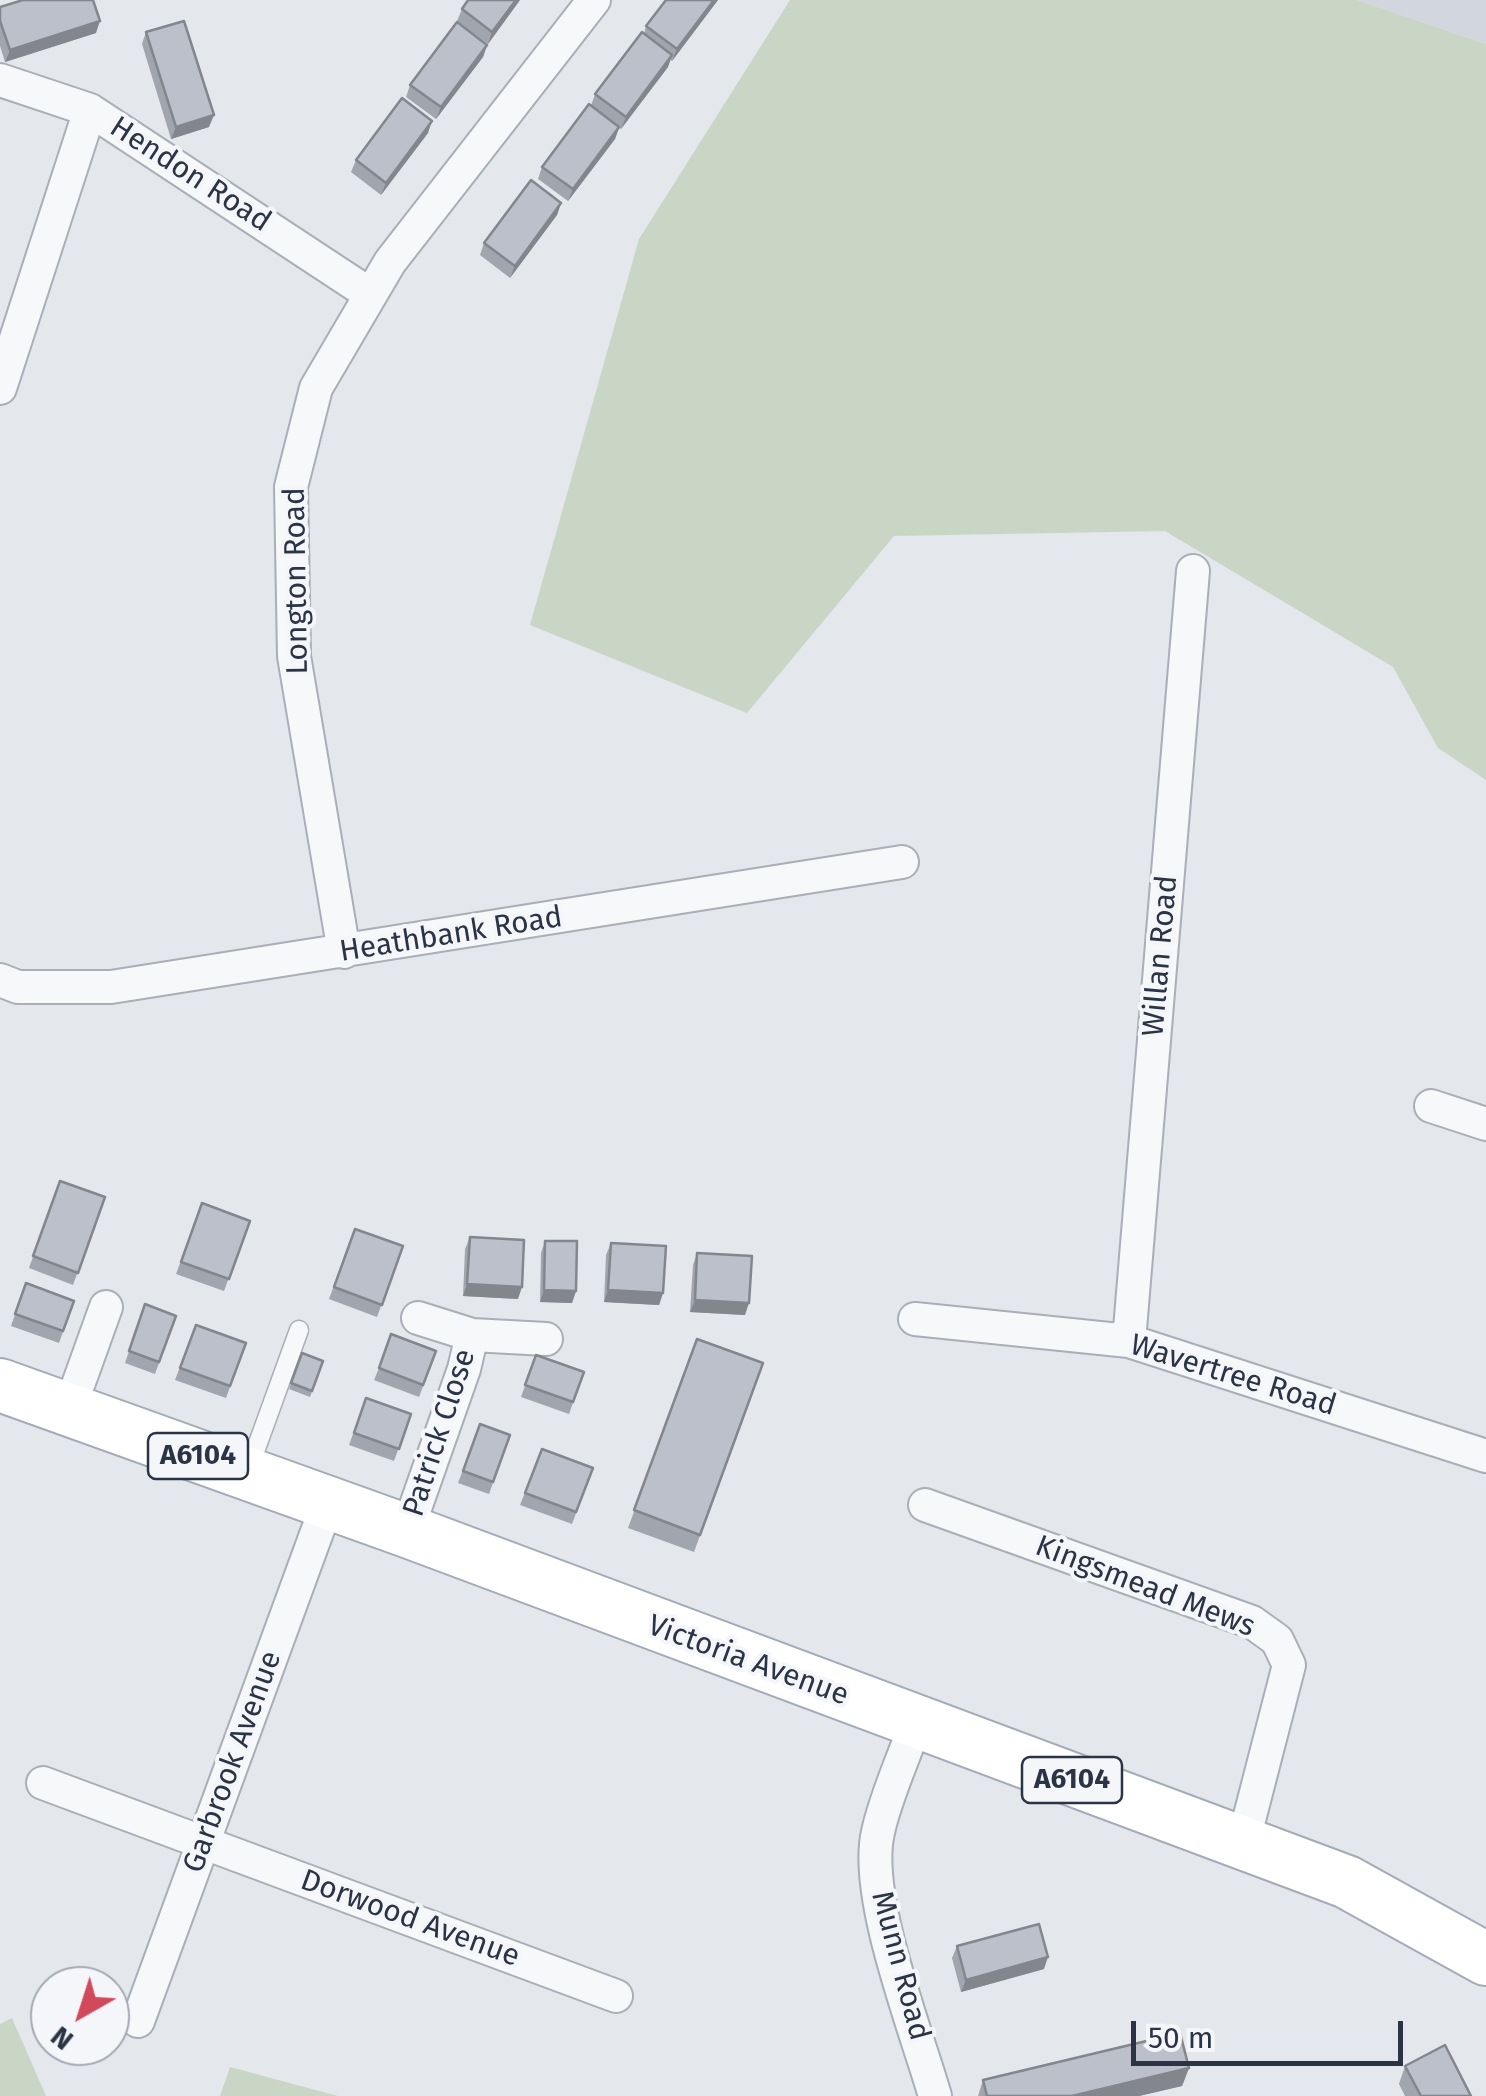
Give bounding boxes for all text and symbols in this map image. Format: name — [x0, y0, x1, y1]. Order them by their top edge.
street label: Hendon Road — [103, 110, 277, 240]
street label: Longton Road — [277, 487, 317, 675]
street label: Willan Road — [1136, 874, 1186, 1038]
street label: Heathbank Road — [337, 900, 565, 970]
street label: Wavertree Road — [1126, 1328, 1340, 1424]
street label: Patrick Close — [396, 1345, 484, 1521]
road number: A6104 — [148, 1433, 248, 1479]
street label: Kingsmead Mews — [1030, 1529, 1260, 1645]
street label: Victoria Avenue — [643, 1608, 853, 1714]
street label: Garbrook Avenue — [176, 1646, 290, 1878]
road number: A6104 — [1022, 1757, 1122, 1803]
street label: Dorwood Avenue — [296, 1863, 524, 1975]
street label: Munn Road — [863, 1887, 937, 2045]
north arrow — [30, 1966, 130, 2066]
scale bar — [1136, 2001, 1408, 2063]
text: N — [44, 2019, 80, 2057]
text: 50 m — [1148, 2020, 1213, 2056]

